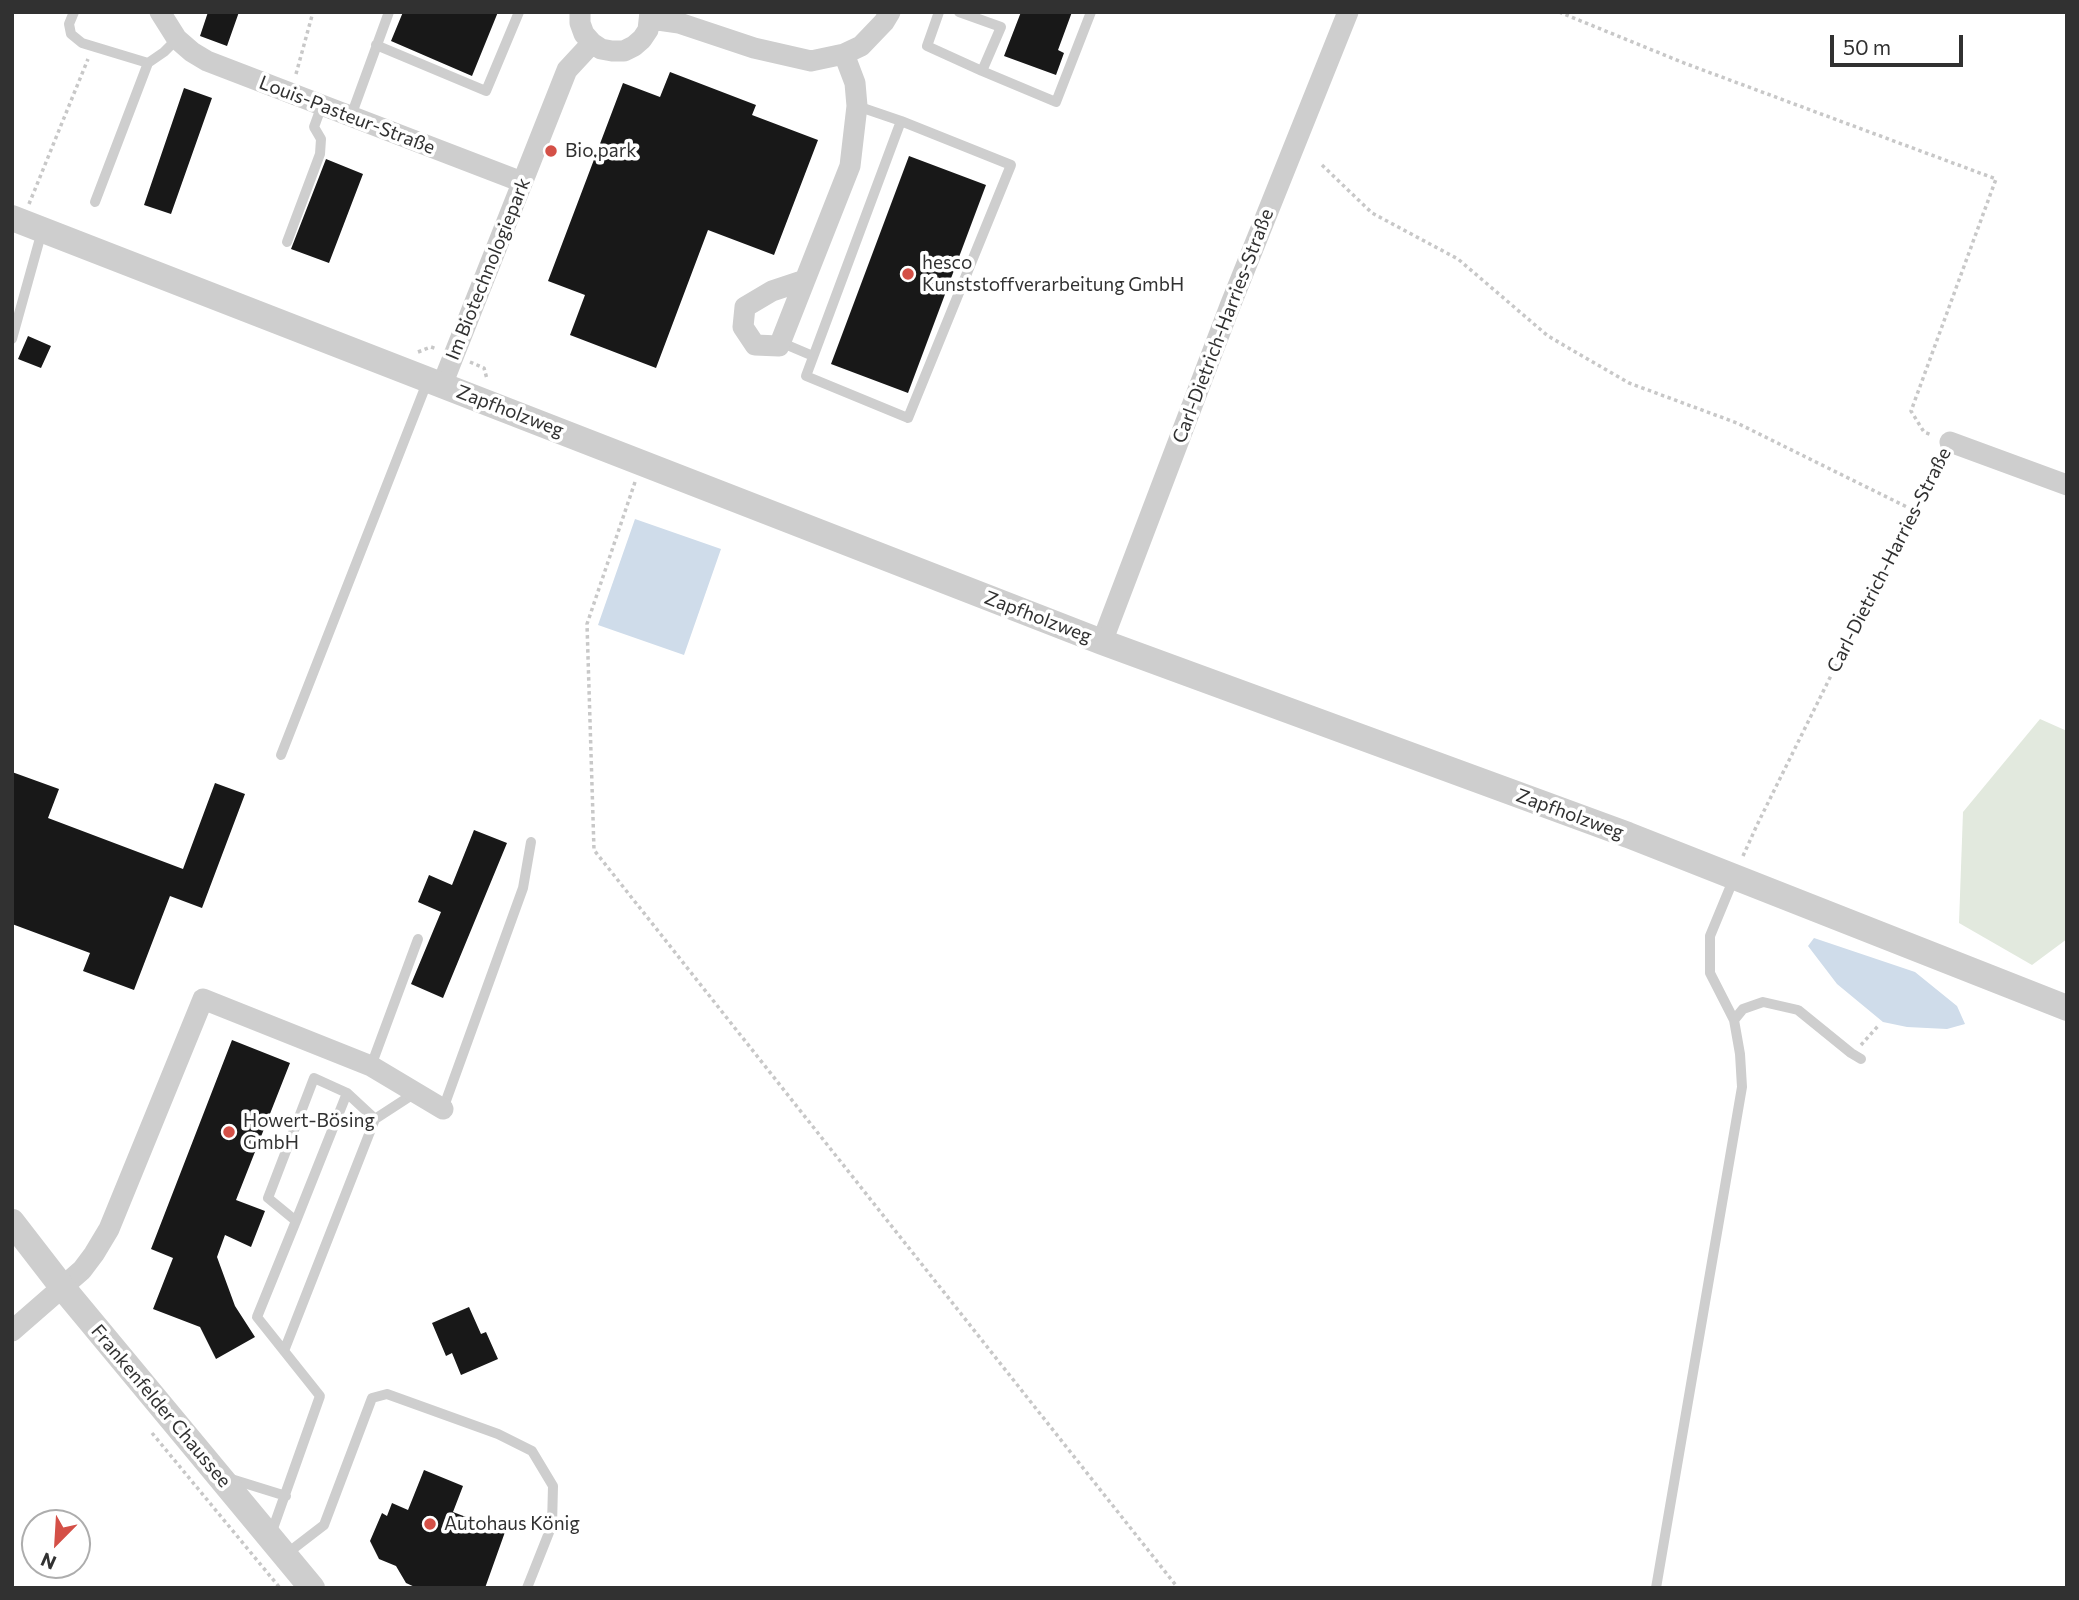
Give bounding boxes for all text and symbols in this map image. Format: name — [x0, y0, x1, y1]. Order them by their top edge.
scale bar — [1834, 21, 1967, 65]
text: 50 m — [1843, 34, 1891, 59]
street label: Louis-Pasteur-Straße — [256, 71, 438, 159]
place label: Bio.park — [565, 140, 637, 162]
marker: Bio.park — [543, 143, 559, 159]
street label: Im Biotechnologiepark — [441, 175, 535, 363]
street label: Carl-Dietrich-Harries-Straße — [1168, 206, 1278, 446]
place label: hesco Kunststoffverarbeitung GmbH — [922, 252, 1184, 296]
marker: hesco Kunststoffverarbeitung GmbH — [900, 266, 916, 282]
street label: Zapfholzweg — [453, 380, 567, 442]
street label: Carl-Dietrich-Harries-Straße — [1822, 444, 1956, 676]
street label: Zapfholzweg — [981, 586, 1095, 648]
street label: Zapfholzweg — [1513, 784, 1627, 844]
place label: Howert-Bösing GmbH — [243, 1110, 375, 1154]
marker: Howert-Bösing GmbH — [221, 1124, 237, 1140]
street label: Frankenfelder Chaussee — [86, 1320, 236, 1492]
north arrow — [21, 1509, 91, 1579]
place label: Autohaus König — [444, 1513, 580, 1535]
marker: Autohaus König — [422, 1516, 438, 1532]
text: N — [37, 1548, 59, 1575]

